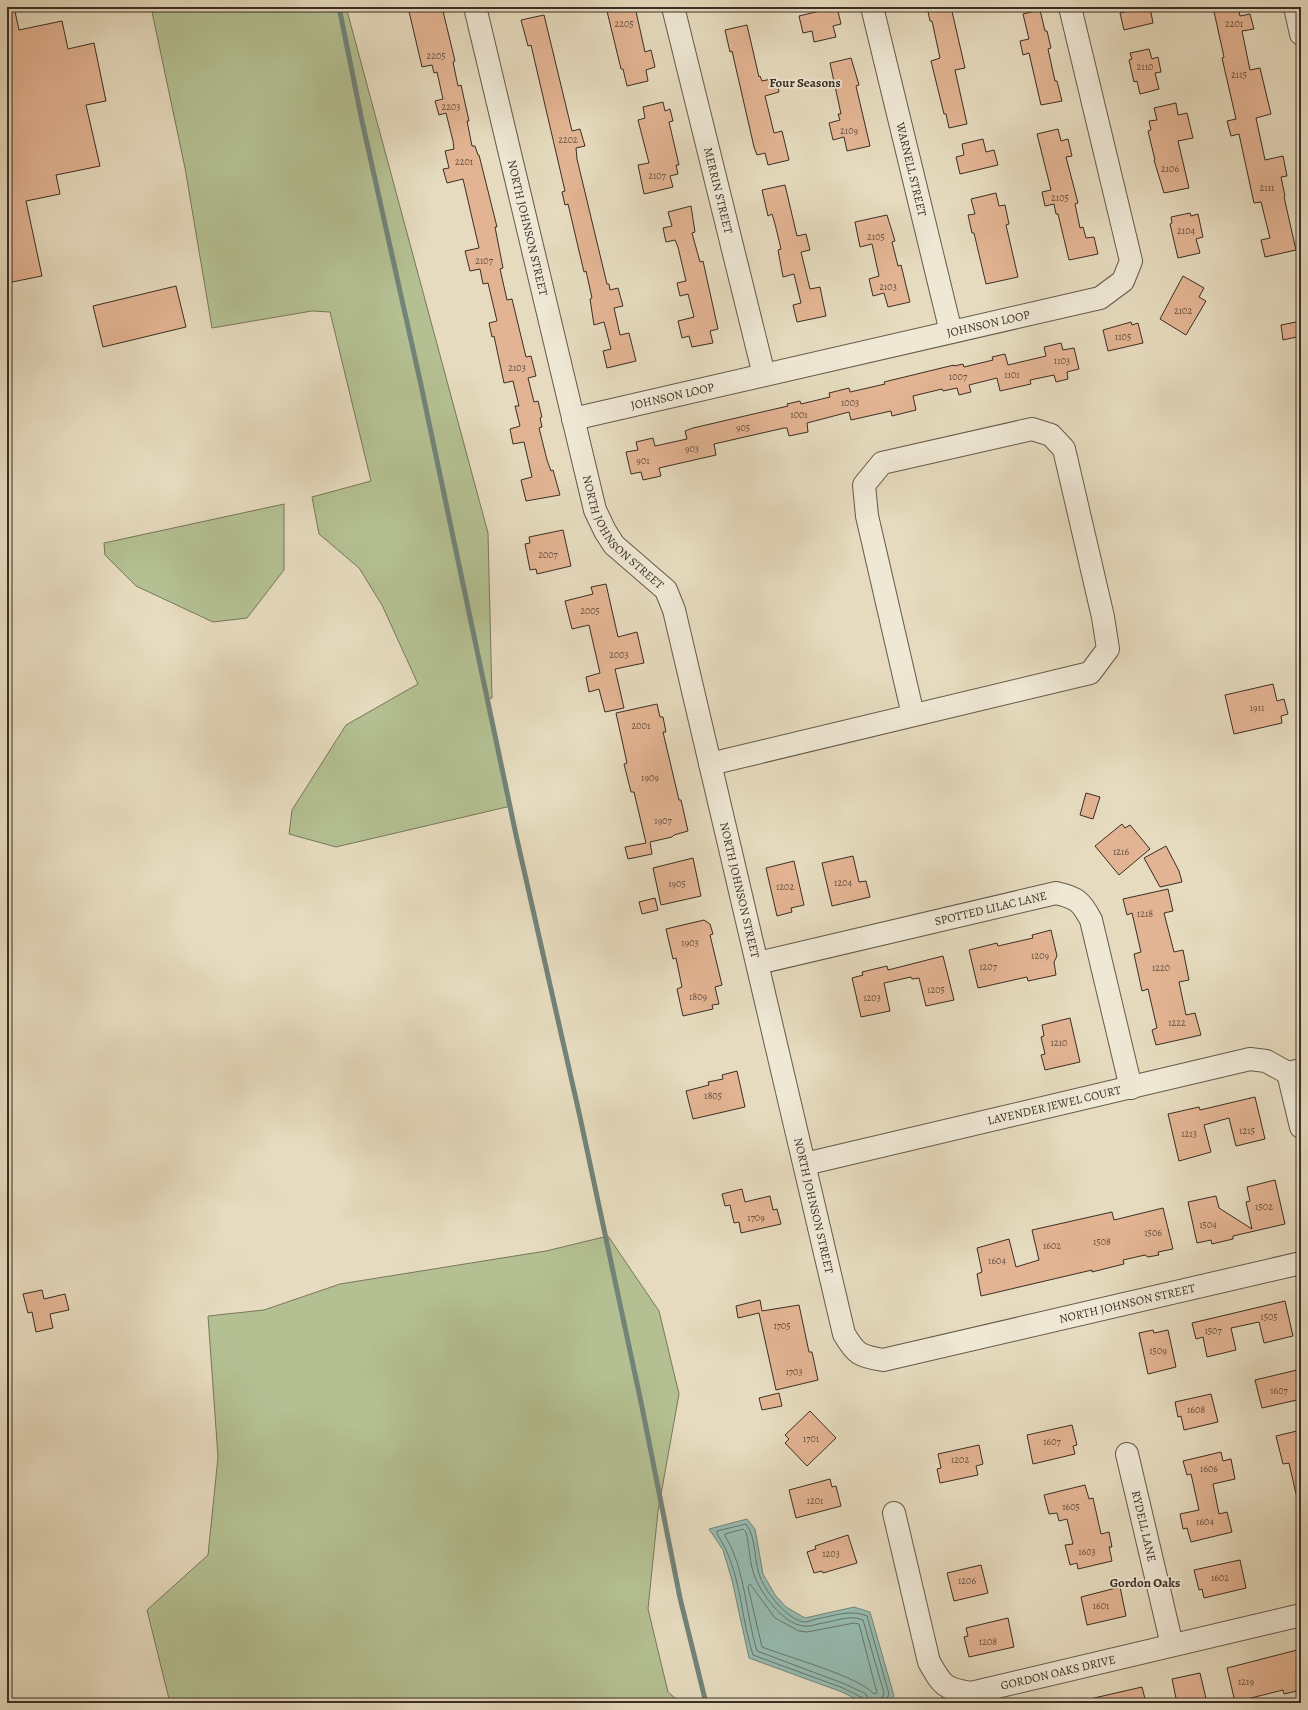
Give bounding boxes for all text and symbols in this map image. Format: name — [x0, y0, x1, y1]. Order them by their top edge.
house number: 2205 — [614, 17, 634, 30]
house number: 2201 — [1225, 17, 1244, 30]
house number: 2205 — [426, 49, 446, 62]
house number: 2110 — [1137, 60, 1153, 73]
house number: 2115 — [1231, 68, 1247, 81]
district label: Four Seasons — [769, 74, 841, 91]
house number: 2203 — [442, 100, 461, 113]
street label: WARNELL STREET — [892, 120, 931, 218]
house number: 2109 — [840, 124, 858, 137]
house number: 2202 — [558, 133, 578, 146]
street label: MERRIN STREET — [700, 146, 737, 236]
house number: 2201 — [455, 155, 474, 168]
street label: NORTH JOHNSON STREET — [504, 158, 552, 298]
house number: 2106 — [1161, 162, 1179, 175]
house number: 2107 — [648, 169, 667, 182]
house number: 2111 — [1259, 181, 1275, 194]
house number: 2105 — [1051, 191, 1069, 204]
house number: 2104 — [1177, 224, 1195, 237]
house number: 2105 — [867, 230, 885, 243]
house number: 2107 — [475, 254, 494, 267]
house number: 2103 — [879, 280, 897, 293]
house number: 2102 — [1174, 304, 1192, 317]
street label: JOHNSON LOOP — [945, 306, 1032, 341]
house number: 1105 — [1115, 330, 1131, 343]
house number: 1103 — [1054, 354, 1070, 367]
house number: 2103 — [508, 361, 526, 374]
house number: 1101 — [1004, 368, 1020, 381]
house number: 1007 — [949, 370, 968, 383]
street label: JOHNSON LOOP — [629, 379, 716, 413]
house number: 1003 — [841, 396, 859, 409]
house number: 1001 — [790, 408, 808, 421]
house number: 905 — [736, 421, 750, 434]
house number: 903 — [685, 442, 699, 455]
house number: 901 — [636, 454, 650, 467]
street label: NORTH JOHNSON STREET — [579, 473, 668, 593]
house number: 2007 — [538, 548, 559, 561]
house number: 2005 — [580, 604, 600, 617]
house number: 2003 — [609, 648, 629, 661]
house number: 1911 — [1250, 701, 1265, 714]
house number: 2001 — [632, 719, 651, 732]
house number: 1909 — [641, 771, 659, 784]
house number: 1907 — [654, 814, 673, 827]
street label: NORTH JOHNSON STREET — [716, 821, 764, 960]
house number: 1216 — [1113, 845, 1129, 858]
house number: 1204 — [834, 876, 852, 889]
house number: 1905 — [668, 877, 686, 890]
house number: 1202 — [776, 880, 794, 893]
street label: SPOTTED LILAC LANE — [933, 887, 1048, 929]
house number: 1218 — [1137, 907, 1153, 920]
house number: 1903 — [681, 936, 699, 949]
house number: 1209 — [1031, 949, 1049, 962]
house number: 1207 — [979, 960, 998, 973]
house number: 1220 — [1152, 961, 1170, 974]
house number: 1205 — [927, 983, 945, 996]
house number: 1809 — [689, 990, 708, 1003]
house number: 1203 — [863, 991, 881, 1004]
house number: 1222 — [1168, 1016, 1186, 1029]
house number: 1210 — [1051, 1036, 1067, 1049]
street label: LAVENDER JEWEL COURT — [986, 1082, 1123, 1129]
house number: 1805 — [704, 1089, 722, 1102]
house number: 1215 — [1239, 1124, 1255, 1137]
house number: 1213 — [1181, 1127, 1197, 1140]
street label: NORTH JOHNSON STREET — [790, 1136, 838, 1275]
house number: 1502 — [1255, 1200, 1273, 1213]
house number: 1709 — [747, 1211, 765, 1224]
house number: 1504 — [1199, 1218, 1217, 1231]
house number: 1506 — [1144, 1226, 1162, 1239]
house number: 1508 — [1093, 1235, 1111, 1248]
house number: 1602 — [1043, 1239, 1061, 1252]
house number: 1604 — [988, 1254, 1006, 1267]
street label: NORTH JOHNSON STREET — [1057, 1280, 1197, 1327]
house number: 1505 — [1260, 1310, 1278, 1323]
house number: 1705 — [773, 1319, 791, 1332]
house number: 1507 — [1204, 1324, 1222, 1337]
house number: 1509 — [1149, 1344, 1167, 1357]
house number: 1703 — [785, 1365, 803, 1378]
house number: 1607 — [1270, 1384, 1289, 1397]
house number: 1608 — [1187, 1403, 1205, 1416]
house number: 1701 — [803, 1432, 820, 1445]
house number: 1607 — [1043, 1435, 1062, 1448]
house number: 1202 — [951, 1453, 969, 1466]
house number: 1606 — [1200, 1462, 1218, 1475]
street label: RYDELL LANE — [1128, 1489, 1160, 1563]
house number: 1201 — [807, 1494, 824, 1507]
house number: 1605 — [1062, 1500, 1080, 1513]
house number: 1604 — [1196, 1515, 1214, 1528]
house number: 1603 — [1078, 1545, 1096, 1558]
house number: 1203 — [822, 1547, 840, 1560]
house number: 1602 — [1211, 1571, 1229, 1584]
house number: 1206 — [958, 1574, 976, 1587]
district label: Gordon Oaks — [1110, 1574, 1180, 1591]
house number: 1601 — [1093, 1599, 1110, 1612]
house number: 1208 — [979, 1635, 997, 1648]
street label: GORDON OAKS DRIVE — [999, 1651, 1117, 1694]
house number: 1219 — [1238, 1675, 1255, 1688]

